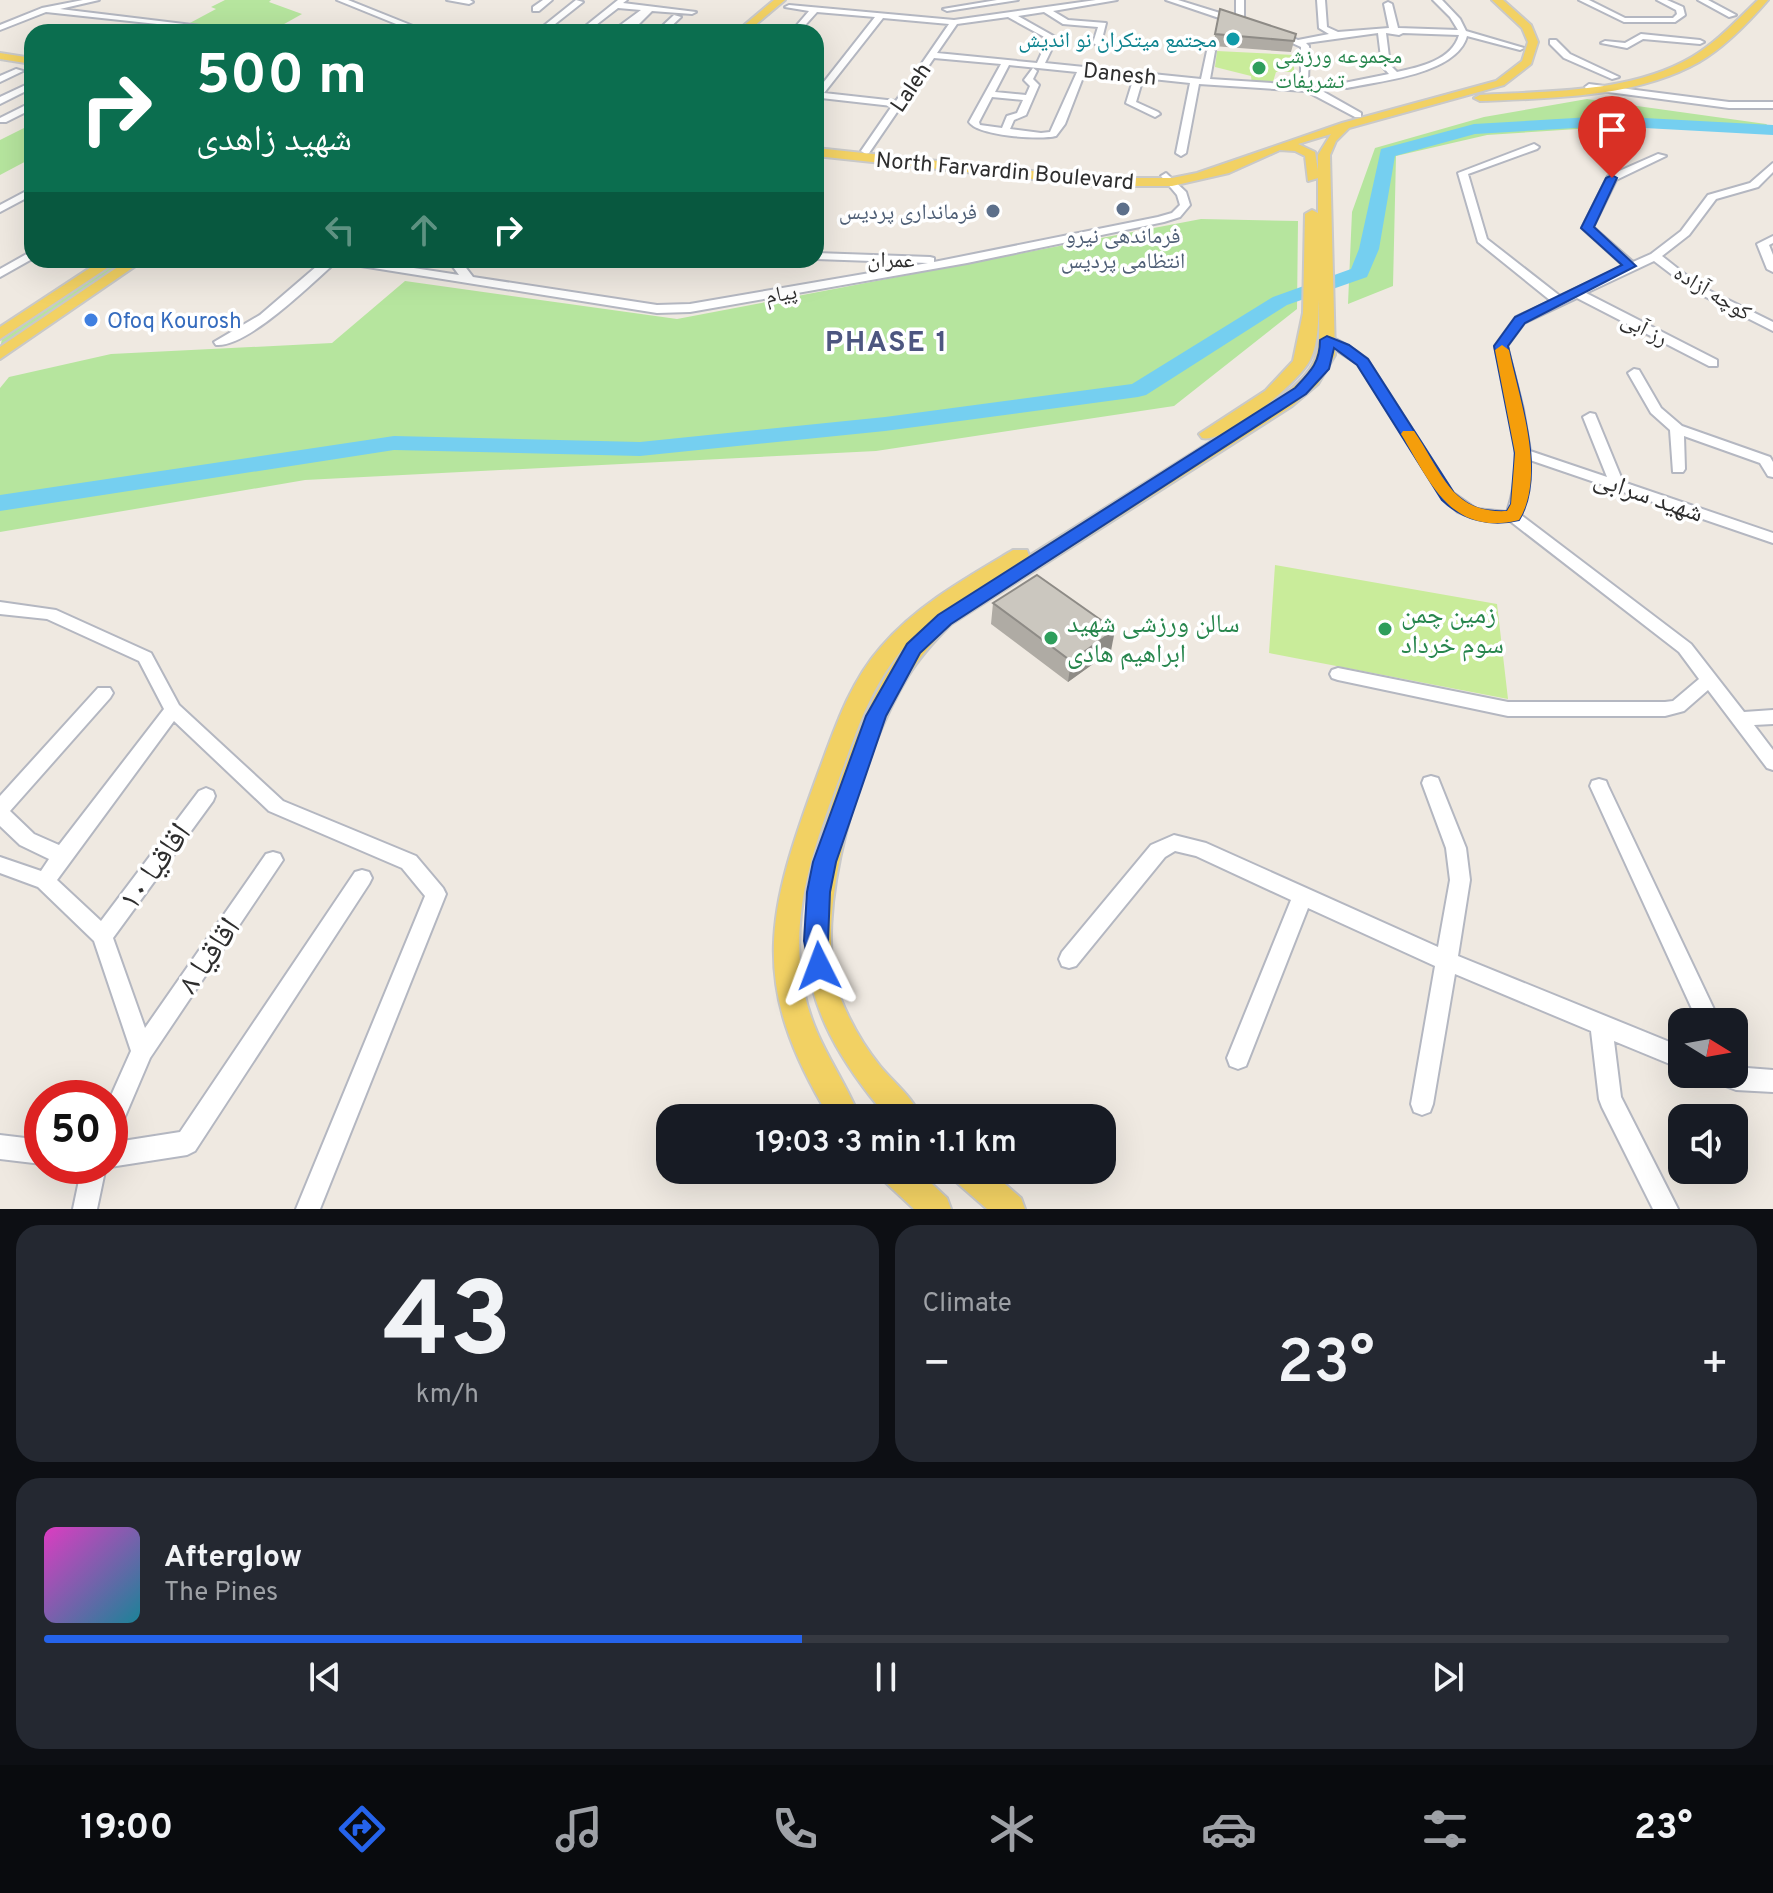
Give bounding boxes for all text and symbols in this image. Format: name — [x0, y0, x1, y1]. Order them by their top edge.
place label: مجتمع میتکران نو اندیش — [1018, 28, 1217, 55]
marker: مجتمع میتکران نو اندیش — [1224, 30, 1242, 48]
text: 500 m — [196, 43, 367, 113]
place label: مجموعه ورزشی تشریفات — [1275, 44, 1402, 96]
icon: right — [64, 56, 168, 160]
street label: Danesh — [1082, 58, 1158, 93]
street label: Laleh — [886, 59, 938, 118]
marker: مجموعه ورزشی تشریفات — [1250, 59, 1268, 77]
pin — [1578, 96, 1646, 178]
icon: arrive — [1590, 108, 1634, 152]
text: شهید زاهدی — [196, 118, 352, 164]
street label: North Farvardin Boulevard — [875, 148, 1135, 197]
place label: فرمانداری پردیس — [839, 200, 977, 227]
marker: فرماندهی نیرو انتظامی پردیس — [1114, 200, 1132, 218]
marker: فرمانداری پردیس — [984, 202, 1002, 220]
icon: left — [318, 208, 362, 252]
icon: ahead — [402, 208, 446, 252]
icon: right — [486, 208, 530, 252]
place label: فرماندهی نیرو انتظامی پردیس — [1061, 224, 1185, 276]
street label: عمران — [867, 248, 915, 275]
street label: کوچه آزاده — [1668, 261, 1755, 328]
street label: پیام — [763, 279, 799, 312]
street label: رز آبی — [1616, 307, 1672, 353]
place label: Ofoq Kourosh — [107, 309, 242, 336]
marker: Ofoq Kourosh — [82, 311, 100, 329]
district label: PHASE 1 — [825, 326, 949, 362]
street label: شهید سرابی — [1589, 463, 1707, 531]
place label: زمین چمن سوم خرداد — [1401, 600, 1504, 663]
place label: سالن ورزشی شهید ابراهیم هادی — [1067, 609, 1240, 672]
marker: زمین چمن سوم خرداد — [1376, 620, 1394, 638]
marker: سالن ورزشی شهید ابراهیم هادی — [1042, 629, 1060, 647]
street label: اقاقیا ۱۰ — [111, 816, 202, 919]
street label: اقاقیا ۸ — [170, 911, 251, 1003]
position arrow — [777, 924, 861, 1008]
north arrow — [1668, 1008, 1748, 1088]
map controls — [1668, 1008, 1748, 1184]
speed limit sign: 50 — [24, 1080, 128, 1184]
button: sound — [1668, 1104, 1748, 1184]
text: 19:03 · 3 min · 1.1 km — [755, 1125, 1017, 1162]
text: 43 — [383, 1261, 512, 1393]
text: Climate — [923, 1288, 1012, 1321]
text: 23° — [1277, 1328, 1375, 1404]
text: − — [923, 1338, 951, 1394]
text: + — [1701, 1338, 1729, 1394]
text: km/h — [416, 1379, 479, 1412]
text: Afterglow — [164, 1540, 302, 1577]
text: The Pines — [164, 1577, 278, 1610]
icon: previous — [303, 1655, 347, 1699]
icon: pause — [864, 1655, 908, 1699]
icon: next — [1426, 1655, 1470, 1699]
icon: directions — [334, 1801, 390, 1857]
icon: music — [551, 1801, 607, 1857]
icon: phone — [767, 1801, 823, 1857]
icon: climate — [984, 1801, 1040, 1857]
icon: car — [1201, 1801, 1257, 1857]
icon: filters — [1417, 1801, 1473, 1857]
text: 19:00 — [80, 1806, 173, 1852]
text: 23° — [1634, 1806, 1693, 1852]

